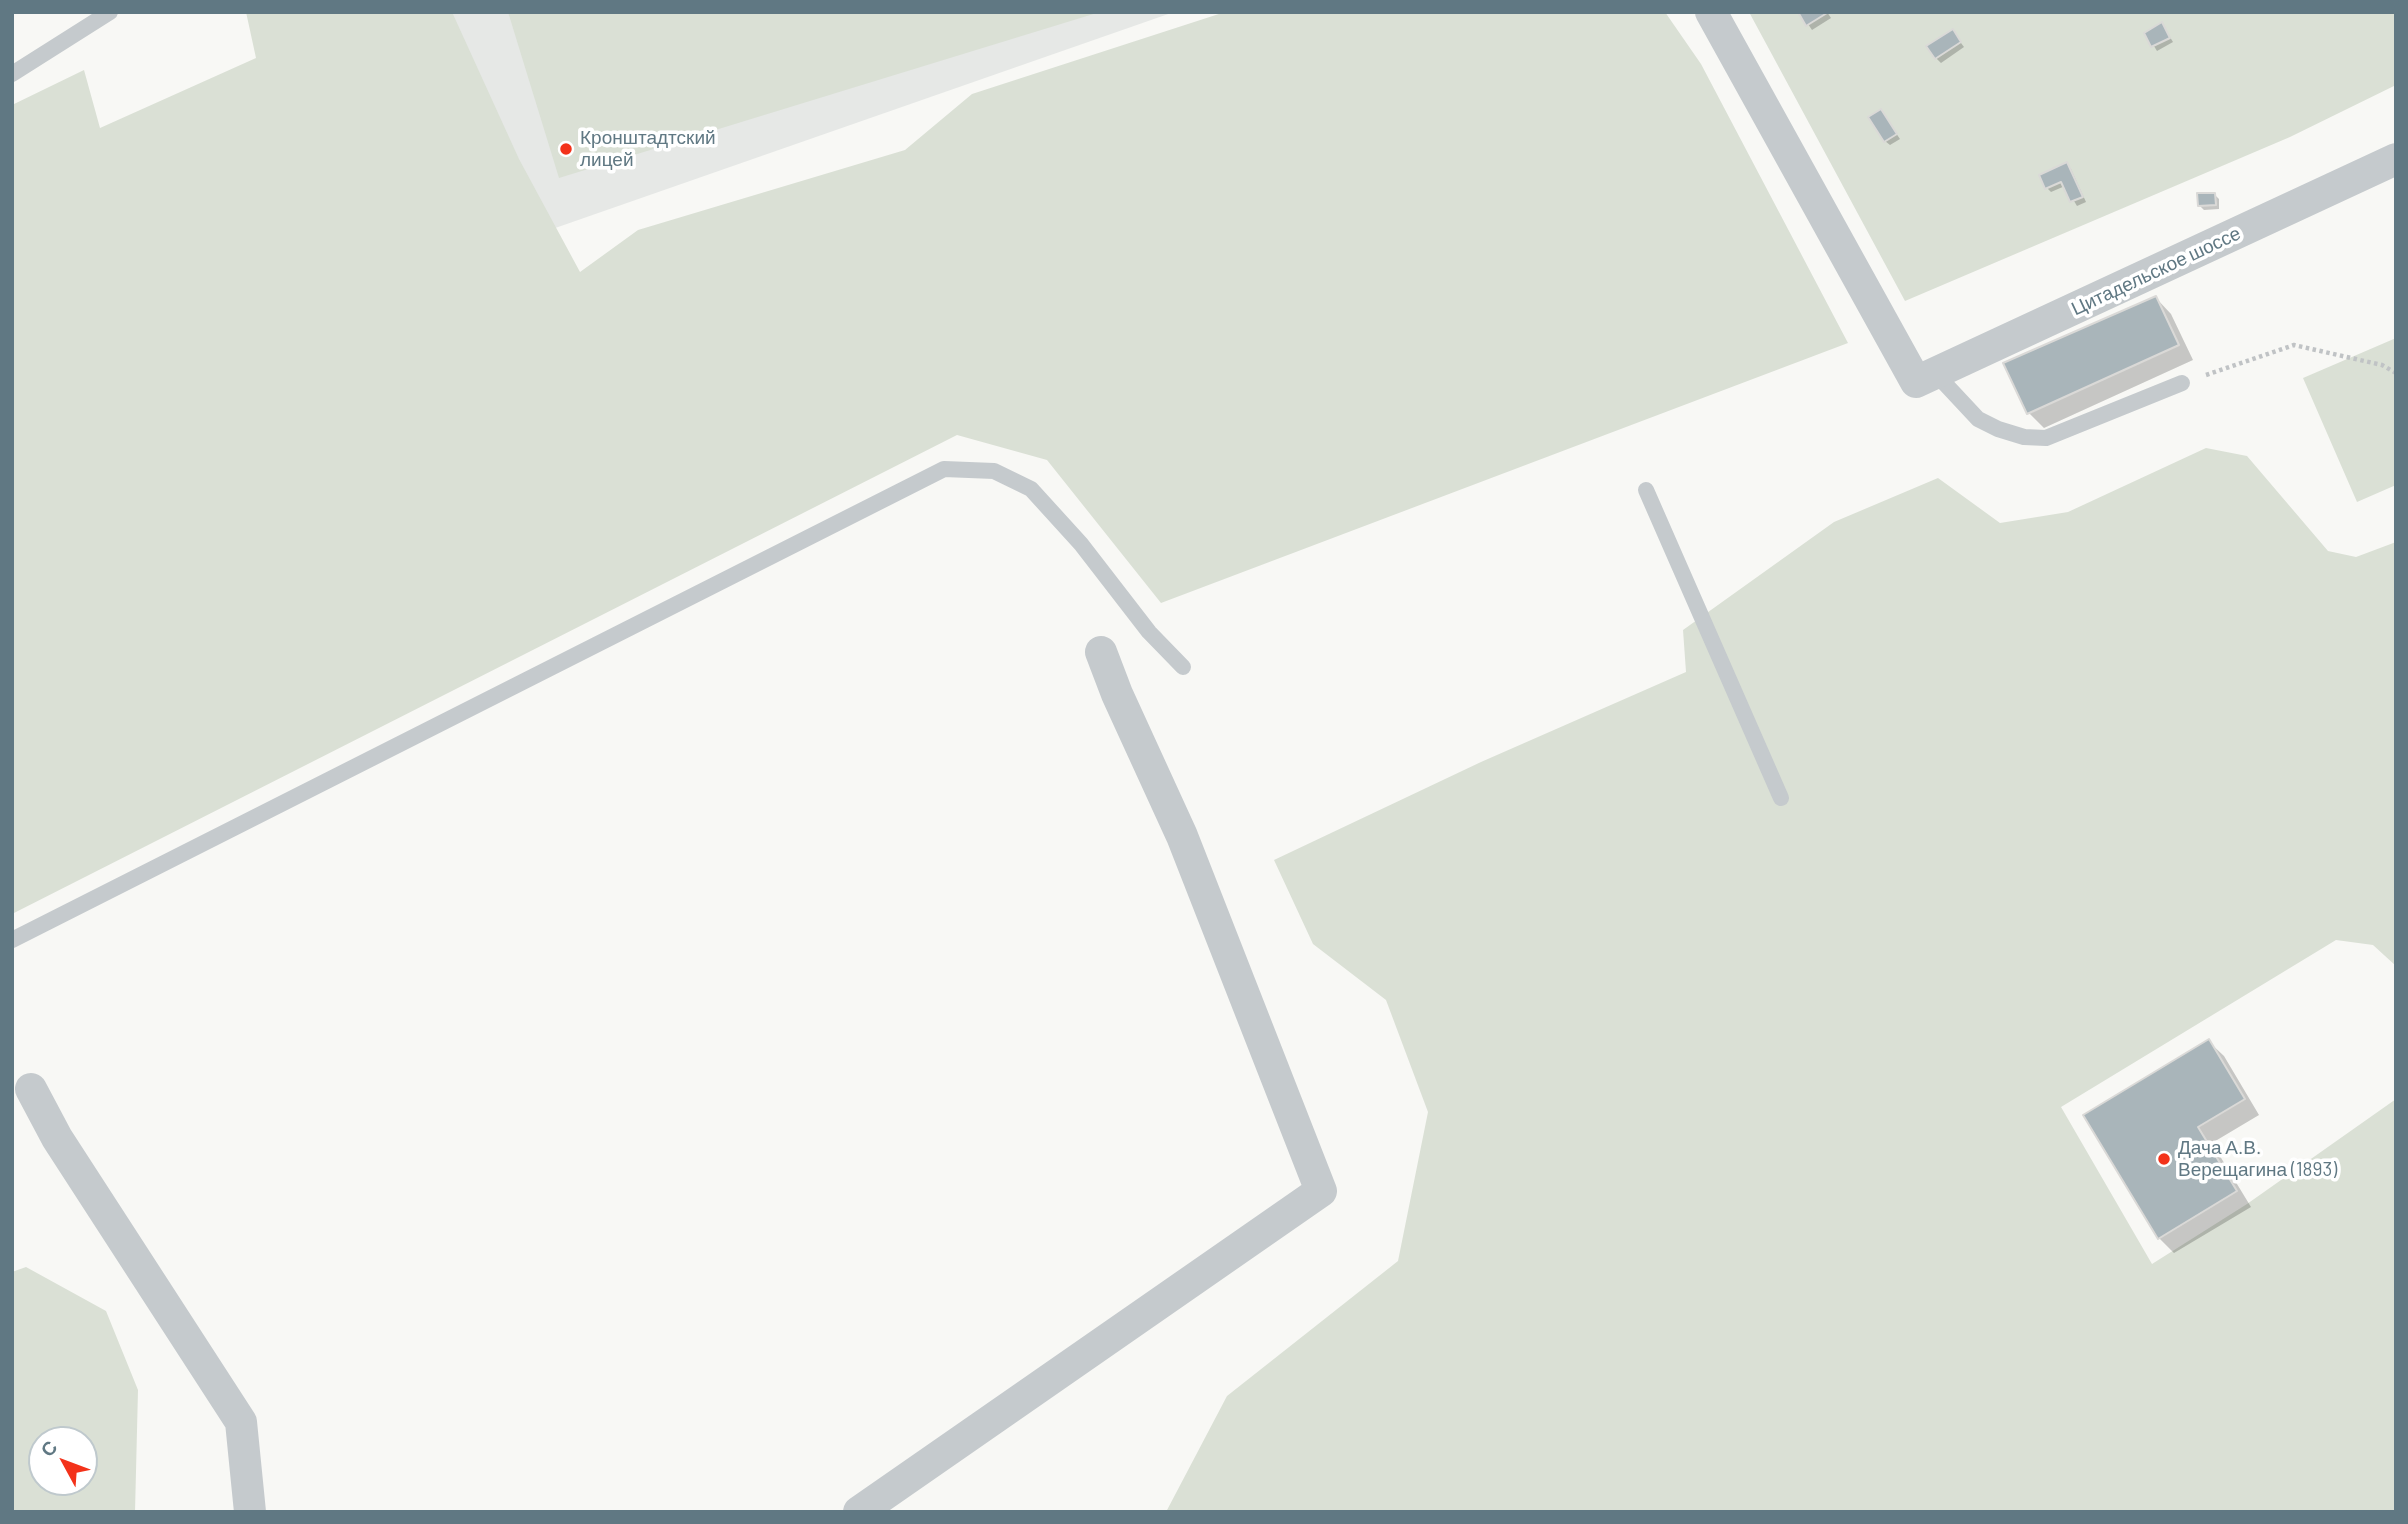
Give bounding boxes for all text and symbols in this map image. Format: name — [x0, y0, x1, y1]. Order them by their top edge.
place label: Кронштадтский лицей — [580, 127, 716, 171]
marker: Кронштадтский лицей — [558, 141, 574, 157]
street label: Цитадельское шоссе — [2068, 222, 2244, 320]
place label: Дача А.В. Верещагина (1893) — [2178, 1137, 2337, 1181]
marker: Дача А.В. Верещагина (1893) — [2156, 1151, 2172, 1167]
north arrow — [28, 1426, 98, 1496]
text: С — [35, 1435, 61, 1461]

